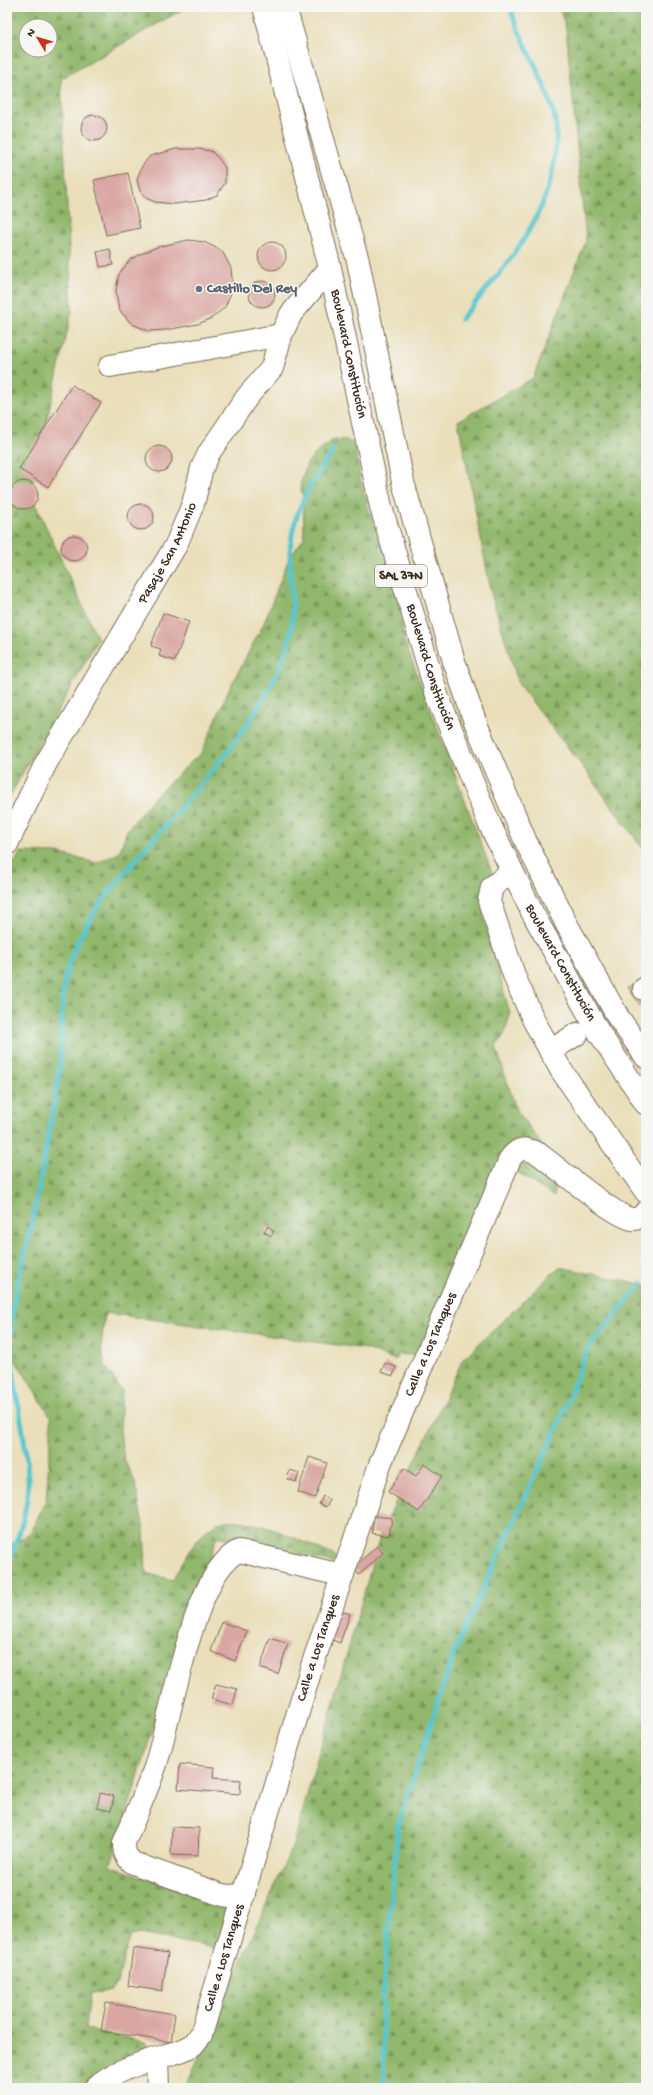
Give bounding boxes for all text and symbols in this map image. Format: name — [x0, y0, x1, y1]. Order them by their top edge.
north arrow — [18, 18, 58, 58]
text: N — [25, 27, 39, 40]
place label: Castillo Del Rey — [206, 281, 297, 298]
marker: Castillo Del Rey — [194, 284, 204, 294]
street label: Boulevard Constitución — [326, 287, 370, 420]
street label: Pasaje San Antonio — [134, 500, 201, 608]
road number: SAL 37N — [375, 565, 427, 587]
street label: Boulevard Constitución — [402, 601, 459, 733]
street label: Boulevard Constitución — [521, 901, 600, 1025]
street label: Calle a Los Tanques — [401, 1289, 461, 1399]
street label: Calle a Los Tanques — [293, 1592, 344, 1704]
street label: Calle a Los Tanques — [200, 1902, 249, 2014]

